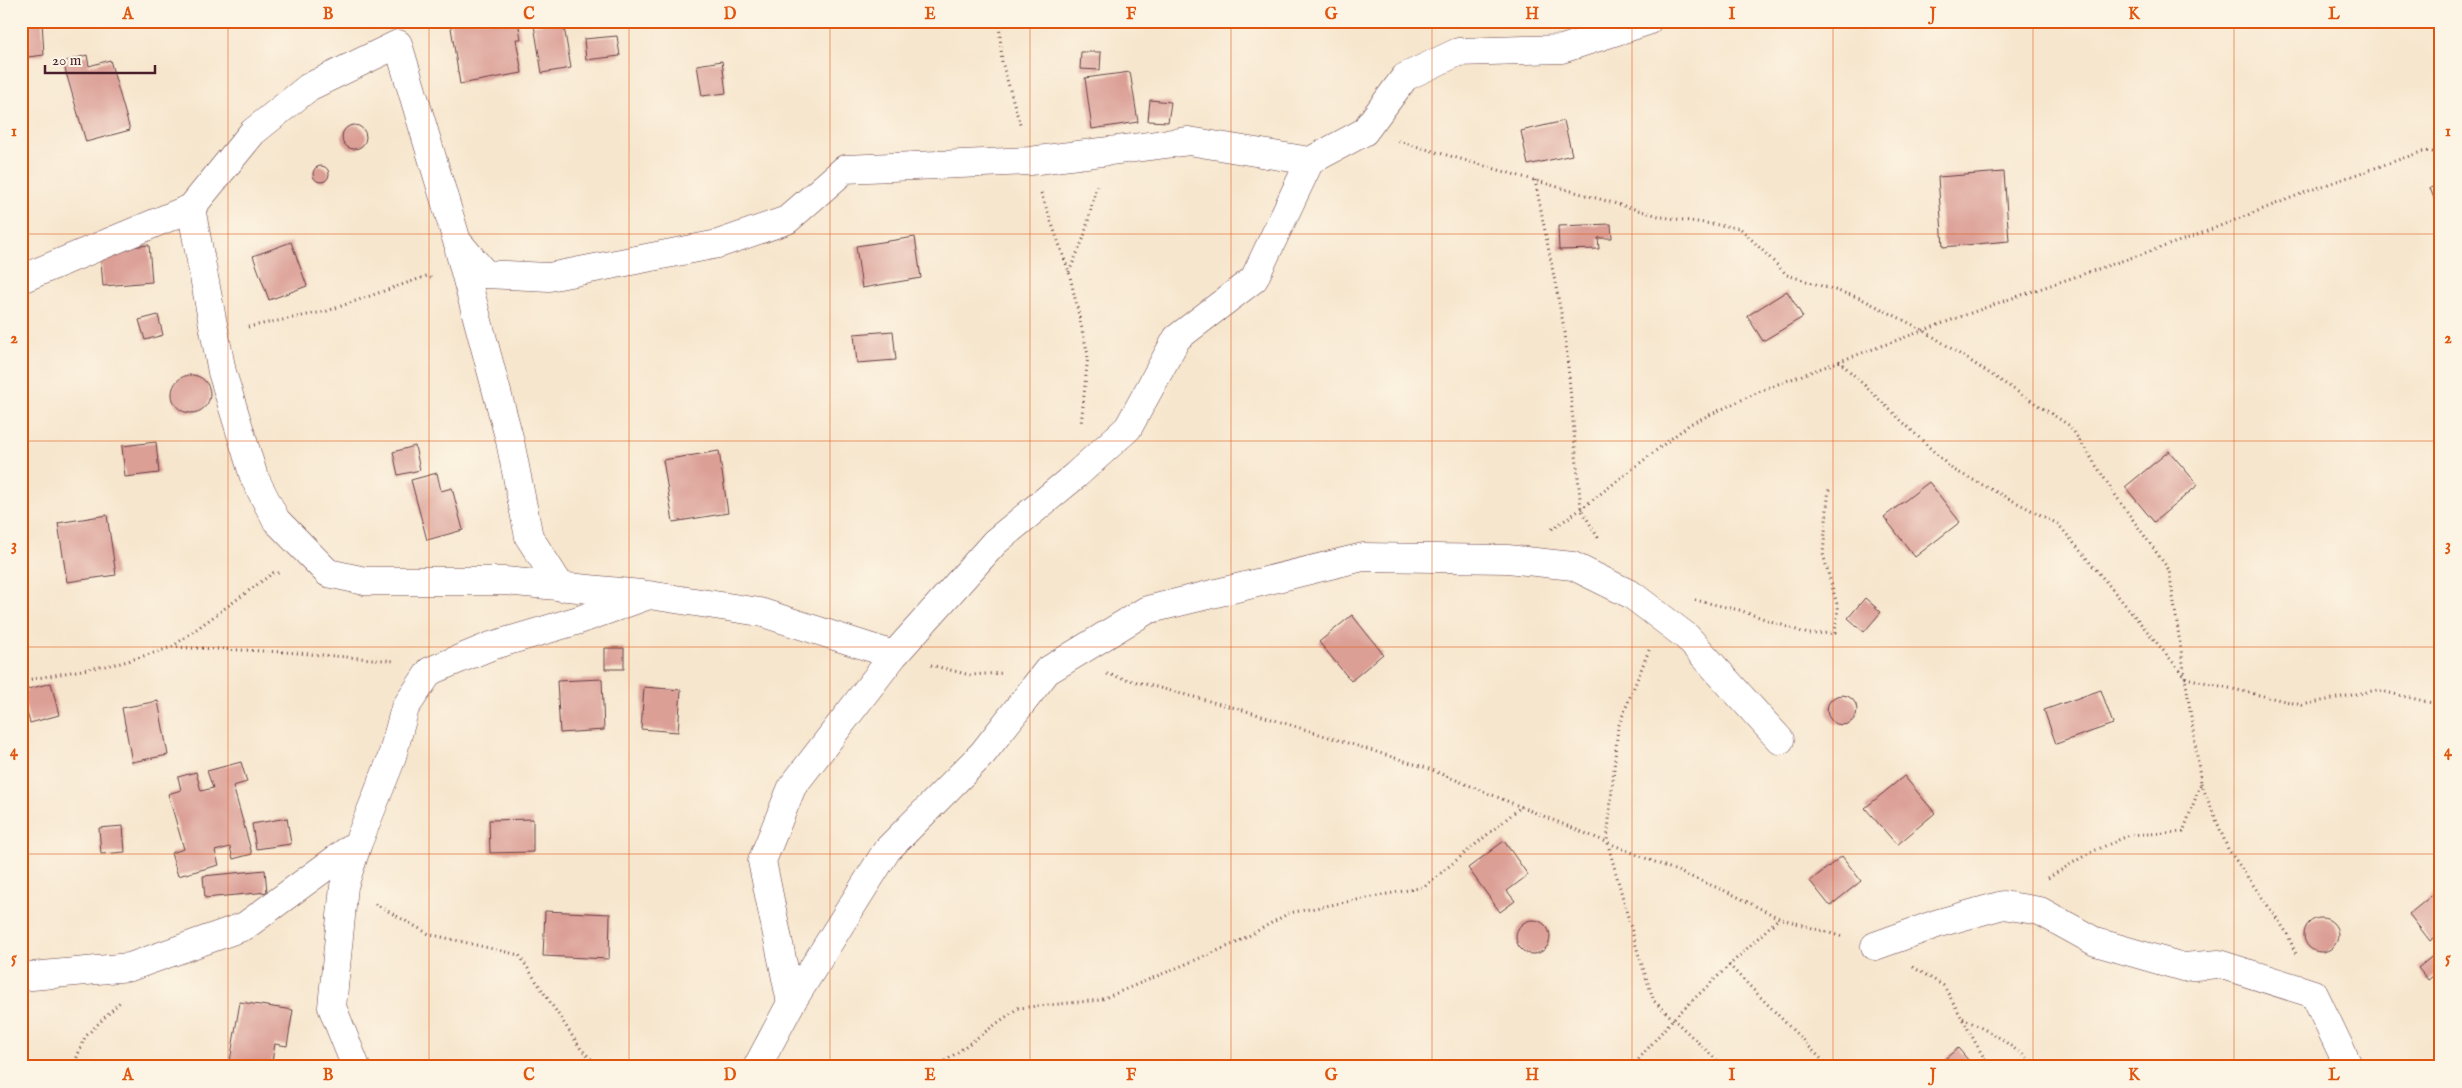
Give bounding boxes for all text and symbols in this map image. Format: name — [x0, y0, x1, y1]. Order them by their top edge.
text: A — [122, 5, 135, 25]
text: B — [323, 5, 334, 25]
text: C — [523, 5, 535, 25]
text: D — [724, 5, 737, 25]
text: E — [924, 5, 936, 25]
text: F — [1126, 5, 1137, 25]
text: G — [1325, 5, 1338, 25]
text: H — [1525, 5, 1539, 25]
text: I — [1729, 5, 1736, 25]
text: J — [1928, 5, 1937, 25]
text: K — [2128, 5, 2141, 25]
text: L — [2328, 5, 2340, 25]
scale bar — [45, 42, 155, 74]
text: 20 m — [52, 51, 82, 70]
text: 1 — [11, 122, 17, 142]
text: 1 — [2445, 122, 2451, 142]
text: 2 — [10, 329, 18, 349]
text: 2 — [2444, 329, 2452, 349]
text: 3 — [11, 536, 17, 556]
text: 3 — [2445, 536, 2451, 556]
text: 4 — [10, 742, 19, 762]
text: 4 — [2444, 742, 2453, 762]
text: 5 — [11, 949, 17, 969]
text: 5 — [2445, 949, 2451, 969]
text: A — [122, 1066, 135, 1086]
text: B — [323, 1066, 334, 1086]
text: C — [523, 1066, 535, 1086]
text: D — [724, 1066, 737, 1086]
text: E — [924, 1066, 936, 1086]
text: F — [1126, 1066, 1137, 1086]
text: G — [1325, 1066, 1338, 1086]
text: H — [1525, 1066, 1539, 1086]
text: I — [1729, 1066, 1736, 1086]
text: J — [1928, 1066, 1937, 1086]
text: K — [2128, 1066, 2141, 1086]
text: L — [2328, 1066, 2340, 1086]

